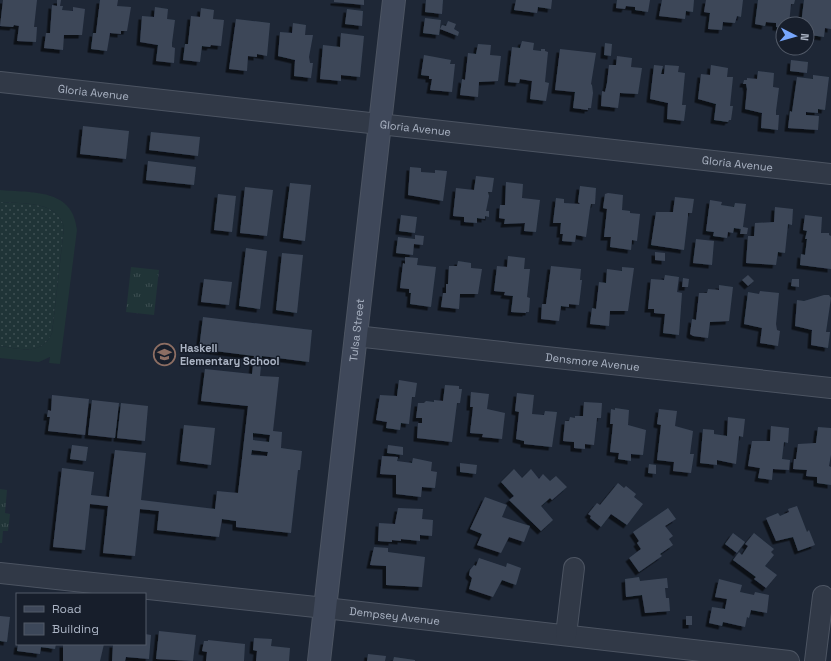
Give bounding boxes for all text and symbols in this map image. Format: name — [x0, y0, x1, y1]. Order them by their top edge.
north arrow — [775, 16, 815, 56]
text: N — [798, 33, 812, 41]
street label: Gloria Avenue — [57, 81, 130, 103]
street label: Gloria Avenue — [379, 117, 452, 139]
street label: Gloria Avenue — [701, 153, 774, 175]
street label: Tulsa Street — [346, 298, 367, 363]
school or university icon: Haskell Elementary School — [152, 341, 178, 367]
place label: Haskell Elementary School — [180, 341, 279, 368]
street label: Densmore Avenue — [545, 350, 640, 374]
legend — [16, 593, 146, 645]
text: Road — [52, 601, 81, 617]
street label: Dempsey Avenue — [349, 604, 441, 628]
text: Building — [52, 621, 99, 637]

